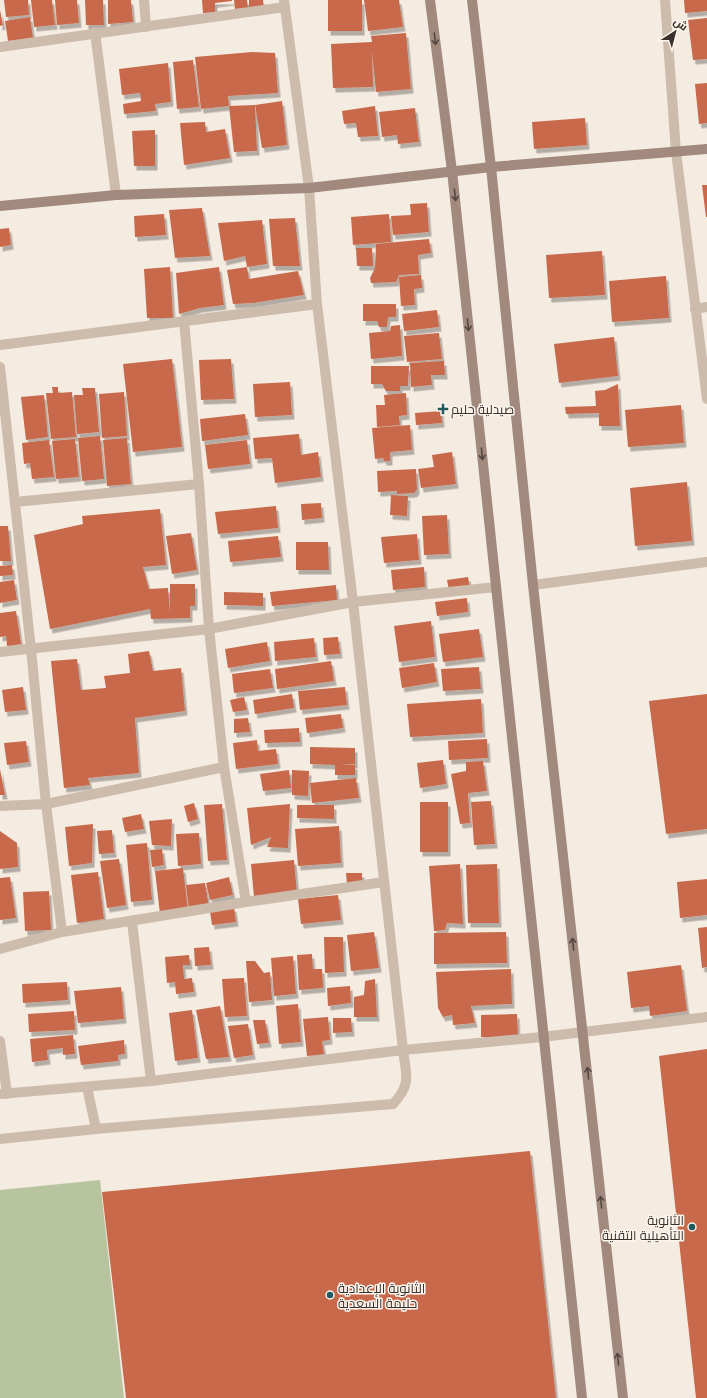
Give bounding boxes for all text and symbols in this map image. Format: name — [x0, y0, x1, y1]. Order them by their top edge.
north arrow — [655, 12, 695, 52]
text: ش — [671, 15, 690, 34]
one-way arrow — [431, 32, 439, 45]
one-way arrow — [451, 189, 459, 202]
one-way arrow — [465, 318, 472, 331]
place label: صيدلية حليم — [451, 402, 514, 419]
marker: صيدلية حليم — [438, 404, 448, 414]
one-way arrow — [478, 447, 486, 460]
one-way arrow — [569, 938, 577, 951]
one-way arrow — [584, 1067, 591, 1080]
one-way arrow — [598, 1196, 605, 1209]
place label: الثانوية التأهيلية التقنية — [602, 1213, 684, 1243]
marker: الثانوية التأهيلية التقنية — [687, 1222, 697, 1232]
place label: الثانوية الإعدادية حليمة السعدية — [338, 1281, 425, 1311]
marker: الثانوية الإعدادية حليمة السعدية — [325, 1290, 335, 1300]
one-way arrow — [615, 1353, 622, 1366]

